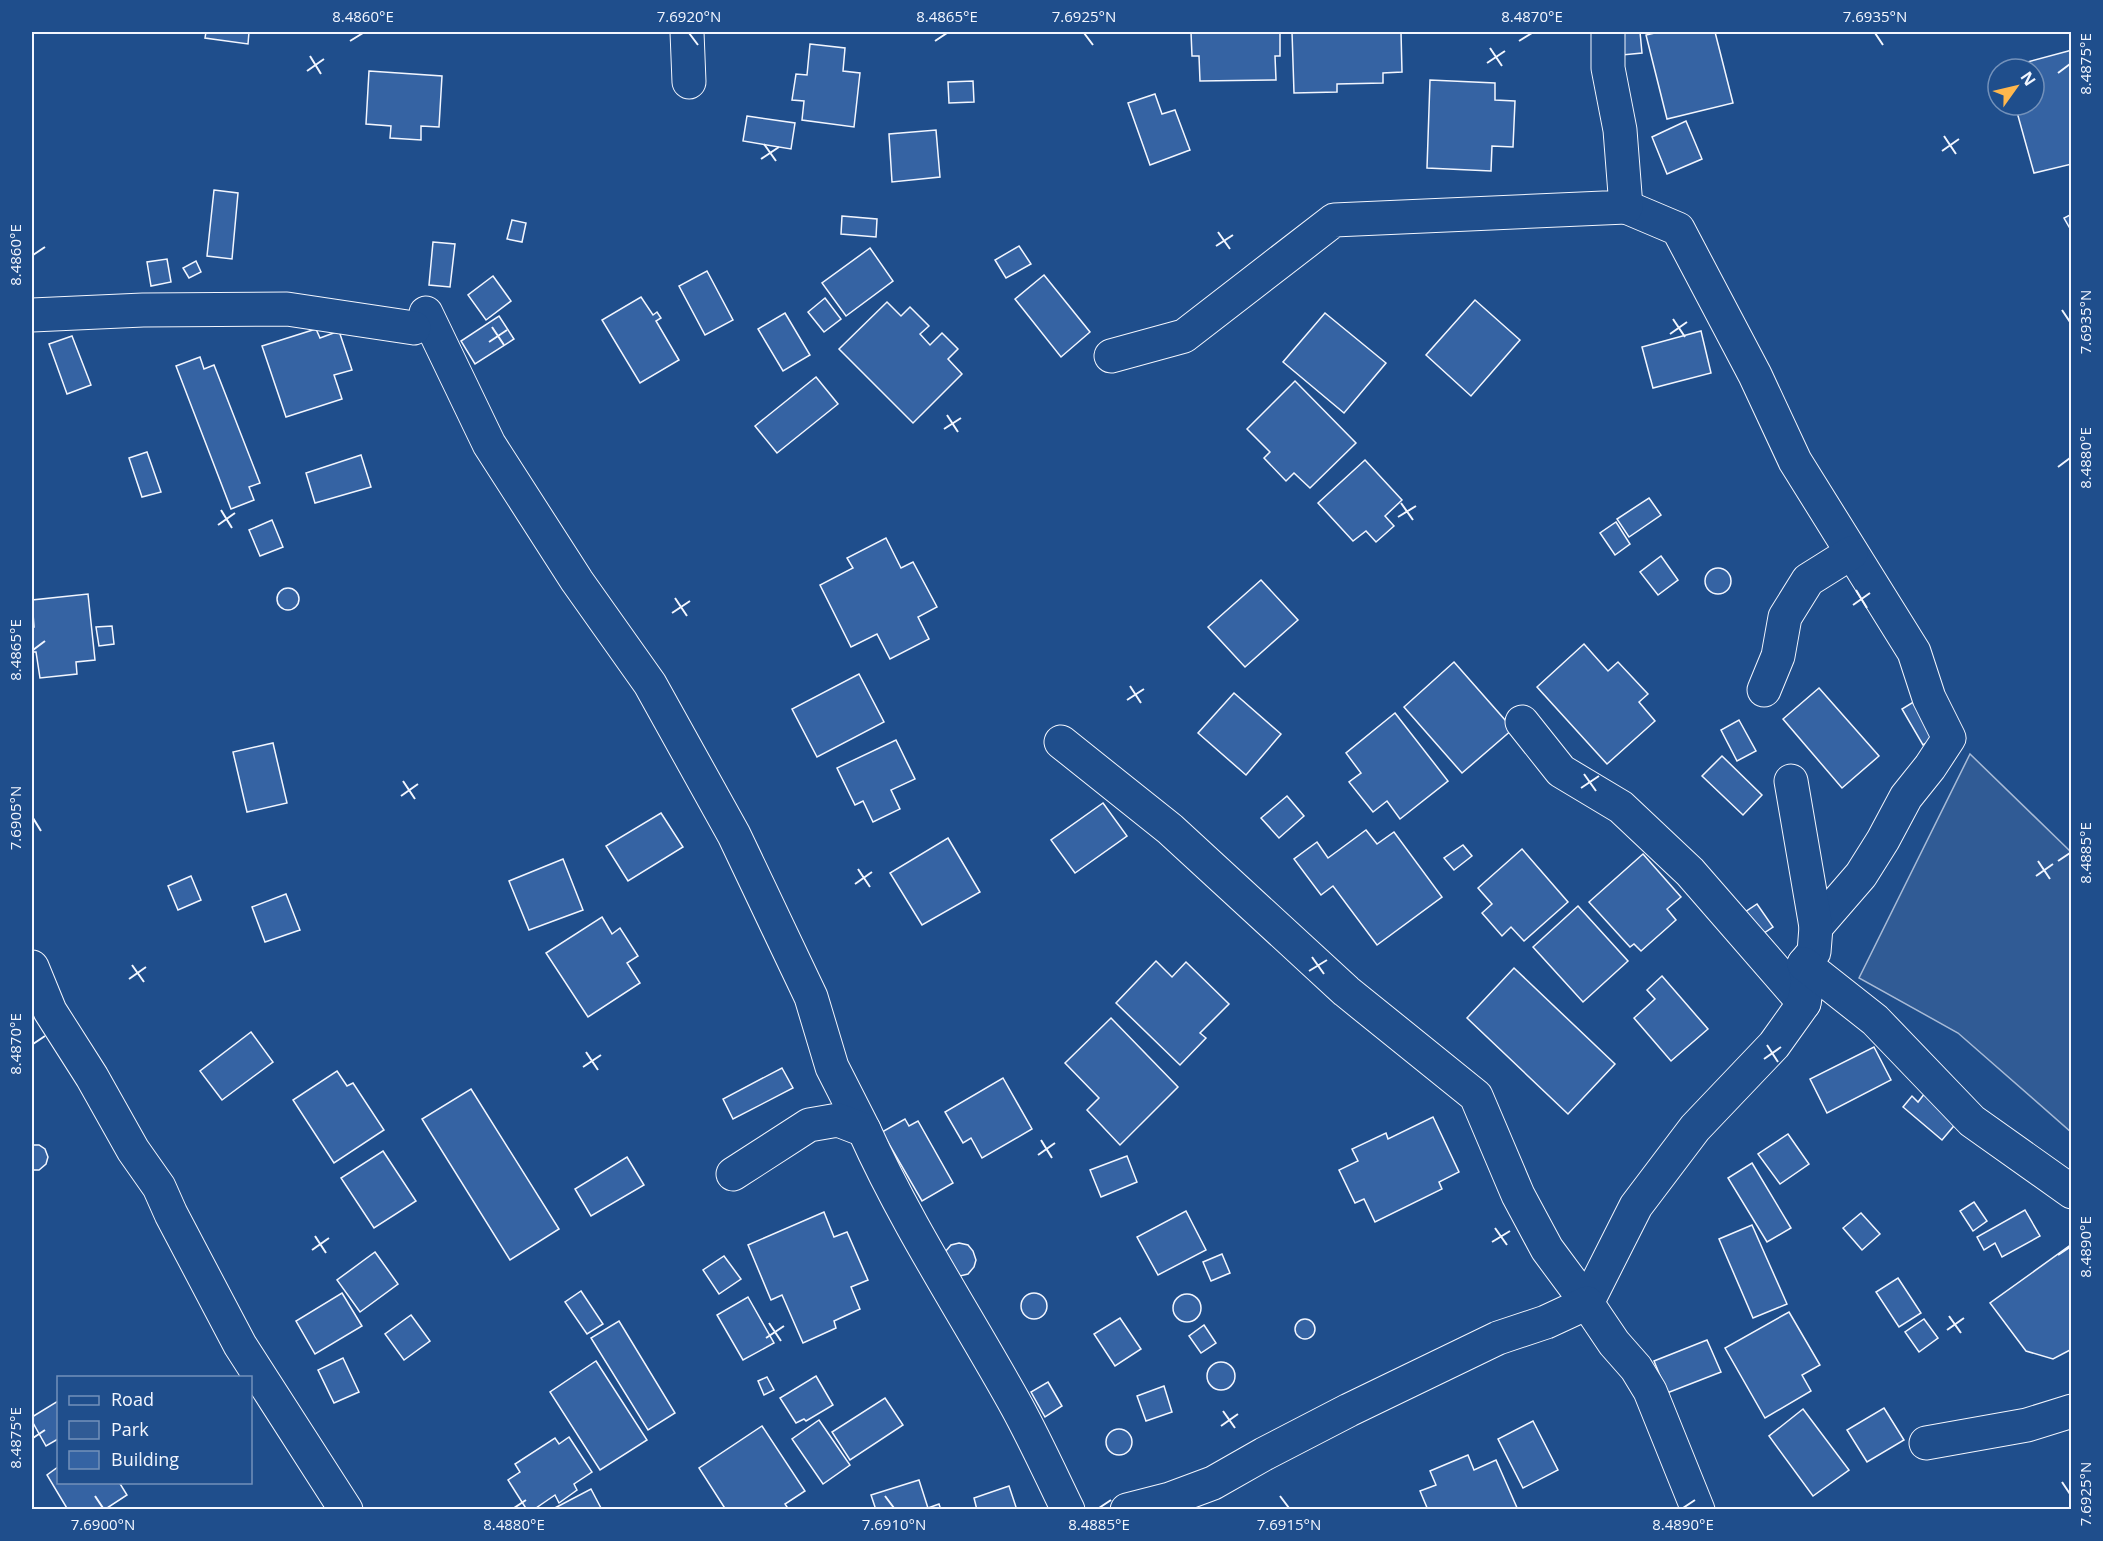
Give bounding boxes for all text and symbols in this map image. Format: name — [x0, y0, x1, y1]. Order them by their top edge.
text: 8.4860°E — [332, 6, 394, 26]
text: 7.6920°N — [657, 6, 721, 26]
text: 8.4865°E — [916, 6, 978, 26]
text: 7.6925°N — [1052, 6, 1116, 26]
text: 8.4870°E — [1501, 6, 1563, 26]
text: 7.6935°N — [1843, 6, 1907, 26]
text: 8.4875°E — [2075, 33, 2095, 95]
north arrow — [1986, 57, 2046, 117]
text: N — [2016, 67, 2041, 90]
text: 8.4860°E — [5, 224, 25, 286]
text: 7.6935°N — [2075, 290, 2095, 354]
text: 8.4880°E — [2075, 427, 2095, 489]
text: 8.4865°E — [5, 619, 25, 681]
text: 7.6905°N — [5, 786, 25, 850]
text: 8.4885°E — [2075, 822, 2095, 884]
text: 8.4870°E — [5, 1013, 25, 1075]
text: 8.4890°E — [2075, 1216, 2095, 1278]
legend — [57, 1376, 252, 1484]
text: Road — [111, 1387, 154, 1411]
text: 8.4875°E — [5, 1407, 25, 1469]
text: Park — [111, 1417, 149, 1441]
text: Building — [111, 1447, 179, 1471]
text: 7.6925°N — [2075, 1462, 2095, 1526]
text: 7.6900°N — [71, 1514, 135, 1534]
text: 8.4880°E — [483, 1514, 545, 1534]
text: 7.6910°N — [862, 1514, 926, 1534]
text: 8.4885°E — [1068, 1514, 1130, 1534]
text: 7.6915°N — [1257, 1514, 1321, 1534]
text: 8.4890°E — [1652, 1514, 1714, 1534]

